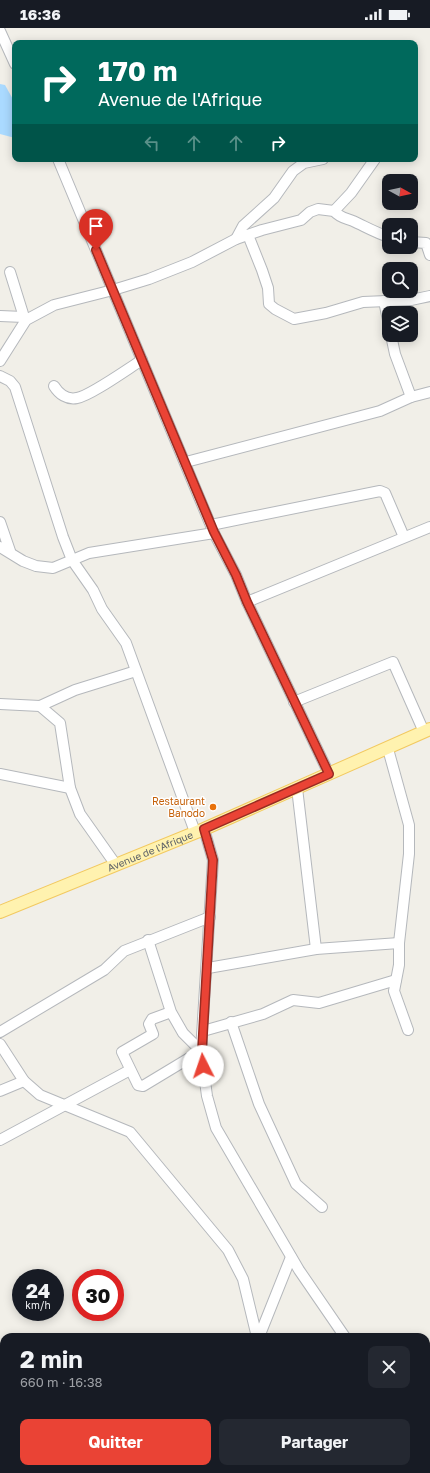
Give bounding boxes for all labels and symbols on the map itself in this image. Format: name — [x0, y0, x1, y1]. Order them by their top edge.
north arrow — [382, 174, 418, 210]
pin — [79, 209, 113, 250]
place label: Restaurant Banodo — [152, 795, 205, 819]
marker: Restaurant Banodo — [208, 802, 218, 812]
street label: Avenue de l'Afrique — [105, 828, 195, 874]
position arrow — [182, 1045, 224, 1087]
speed limit sign: 30 — [72, 1269, 124, 1321]

